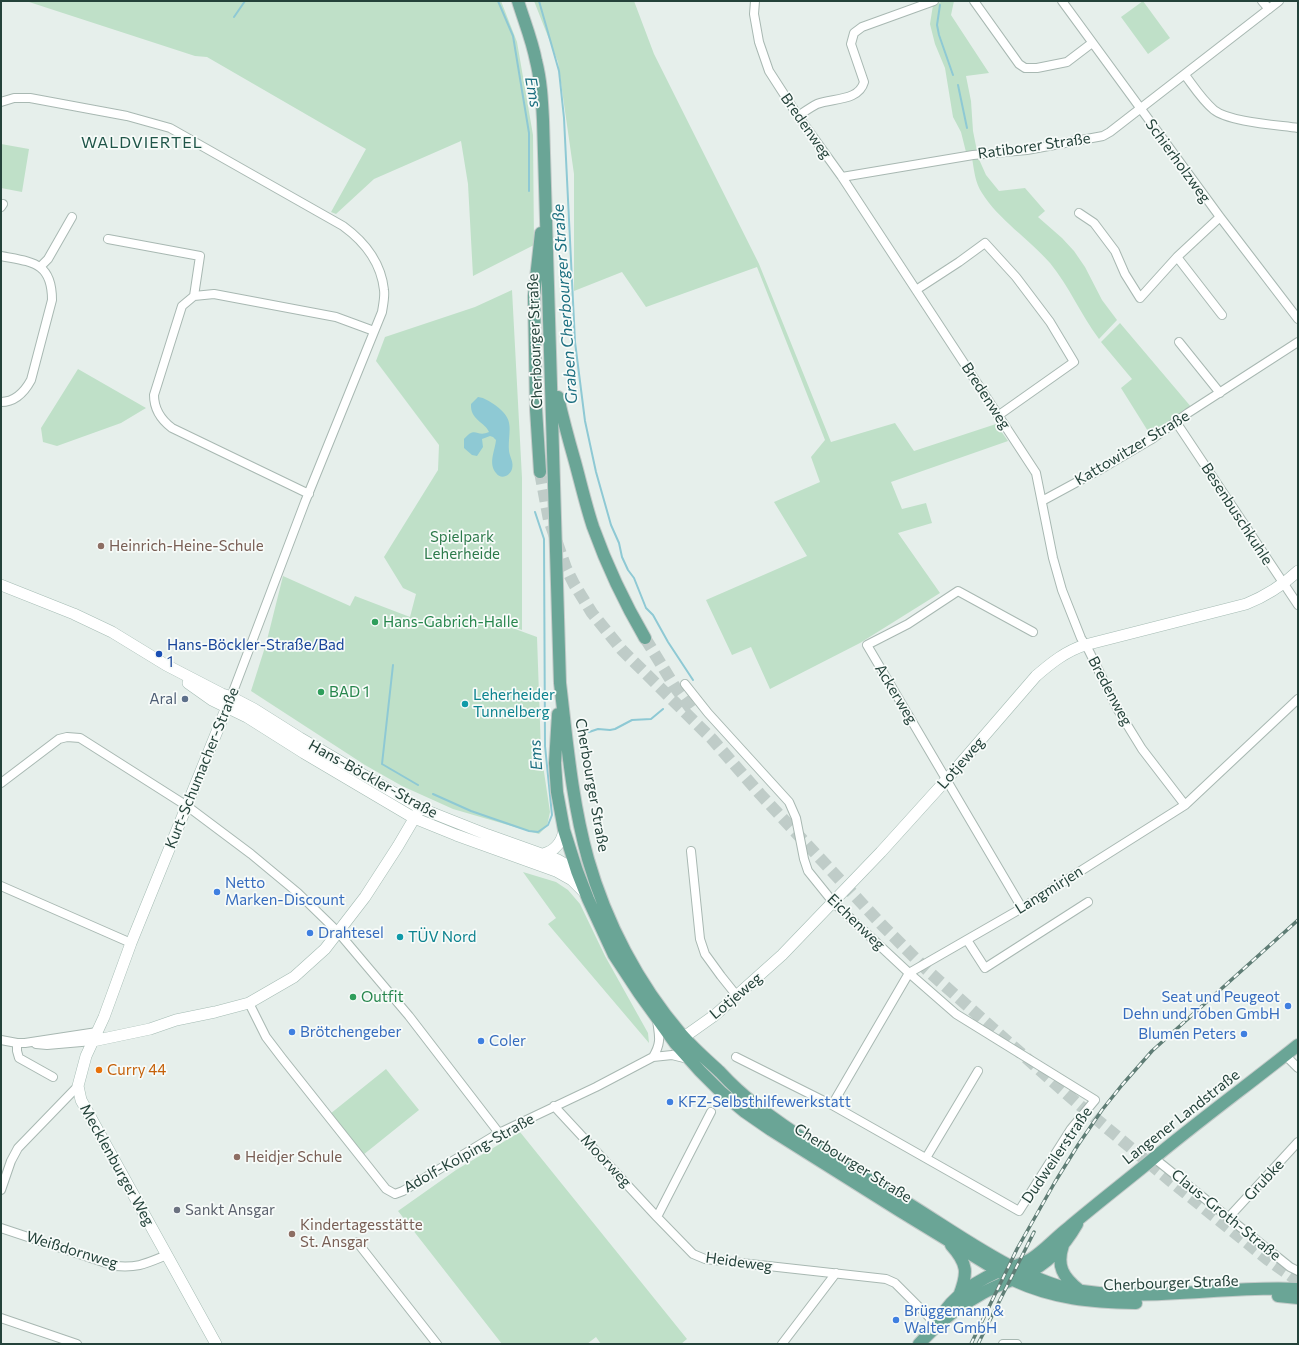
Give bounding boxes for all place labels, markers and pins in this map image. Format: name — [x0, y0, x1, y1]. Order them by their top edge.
place label: Heinrich-Heine-Schule — [109, 537, 264, 555]
marker: Heinrich-Heine-Schule — [96, 541, 106, 551]
place label: Hans-Gabrich-Halle — [383, 613, 518, 631]
marker: Hans-Gabrich-Halle — [370, 617, 380, 627]
place label: Hans-Böckler-Straße/Bad 1 — [167, 636, 344, 671]
marker: Hans-Böckler-Straße/Bad 1 — [154, 649, 164, 659]
place label: BAD 1 — [329, 683, 369, 701]
place label: Leherheider Tunnelberg — [473, 686, 555, 721]
marker: BAD 1 — [316, 687, 326, 697]
place label: Aral — [149, 690, 177, 708]
marker: Aral — [180, 694, 190, 704]
marker: Leherheider Tunnelberg — [460, 699, 470, 709]
place label: Netto Marken-Discount — [225, 874, 345, 909]
marker: Netto Marken-Discount — [212, 887, 222, 897]
place label: Drahtesel — [318, 924, 384, 942]
marker: Drahtesel — [305, 928, 315, 938]
place label: TÜV Nord — [408, 928, 476, 946]
marker: TÜV Nord — [395, 932, 405, 942]
place label: Outfit — [361, 988, 404, 1006]
place label: Seat und Peugeot Dehn und Toben GmbH — [1123, 988, 1280, 1023]
marker: Outfit — [348, 992, 358, 1002]
marker: Seat und Peugeot Dehn und Toben GmbH — [1283, 1001, 1293, 1011]
place label: Brötchengeber — [300, 1023, 402, 1041]
place label: Blumen Peters — [1138, 1025, 1236, 1043]
marker: Brötchengeber — [287, 1027, 297, 1037]
marker: Blumen Peters — [1239, 1029, 1249, 1039]
place label: Coler — [489, 1032, 526, 1050]
marker: Coler — [476, 1036, 486, 1046]
place label: Curry 44 — [107, 1061, 166, 1079]
marker: Curry 44 — [94, 1065, 104, 1075]
place label: KFZ-Selbsthilfewerkstatt — [678, 1093, 851, 1111]
marker: KFZ-Selbsthilfewerkstatt — [665, 1097, 675, 1107]
place label: Heidjer Schule — [245, 1148, 342, 1166]
marker: Heidjer Schule — [232, 1152, 242, 1162]
place label: Sankt Ansgar — [185, 1201, 275, 1219]
marker: Sankt Ansgar — [172, 1205, 182, 1215]
place label: Kindertagesstätte St. Ansgar — [300, 1216, 423, 1251]
marker: Kindertagesstätte St. Ansgar — [287, 1229, 297, 1239]
place label: Brüggemann & Walter GmbH — [904, 1302, 1004, 1337]
marker: Brüggemann & Walter GmbH — [891, 1315, 901, 1325]

